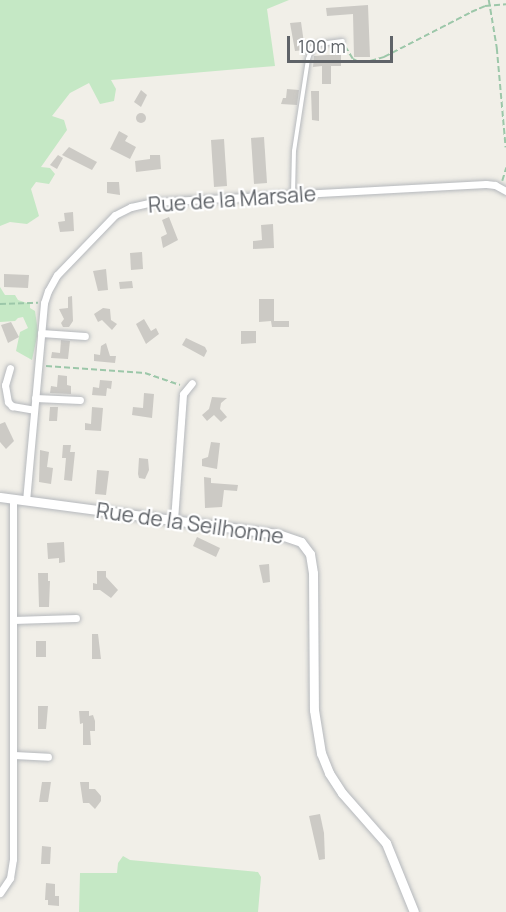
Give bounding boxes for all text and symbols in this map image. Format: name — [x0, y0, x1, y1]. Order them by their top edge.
scale bar — [290, 24, 396, 62]
text: 100 m — [298, 34, 346, 58]
street label: Rue de la Marsale — [147, 181, 317, 217]
street label: Rue de la Seilhonne — [95, 497, 285, 549]

